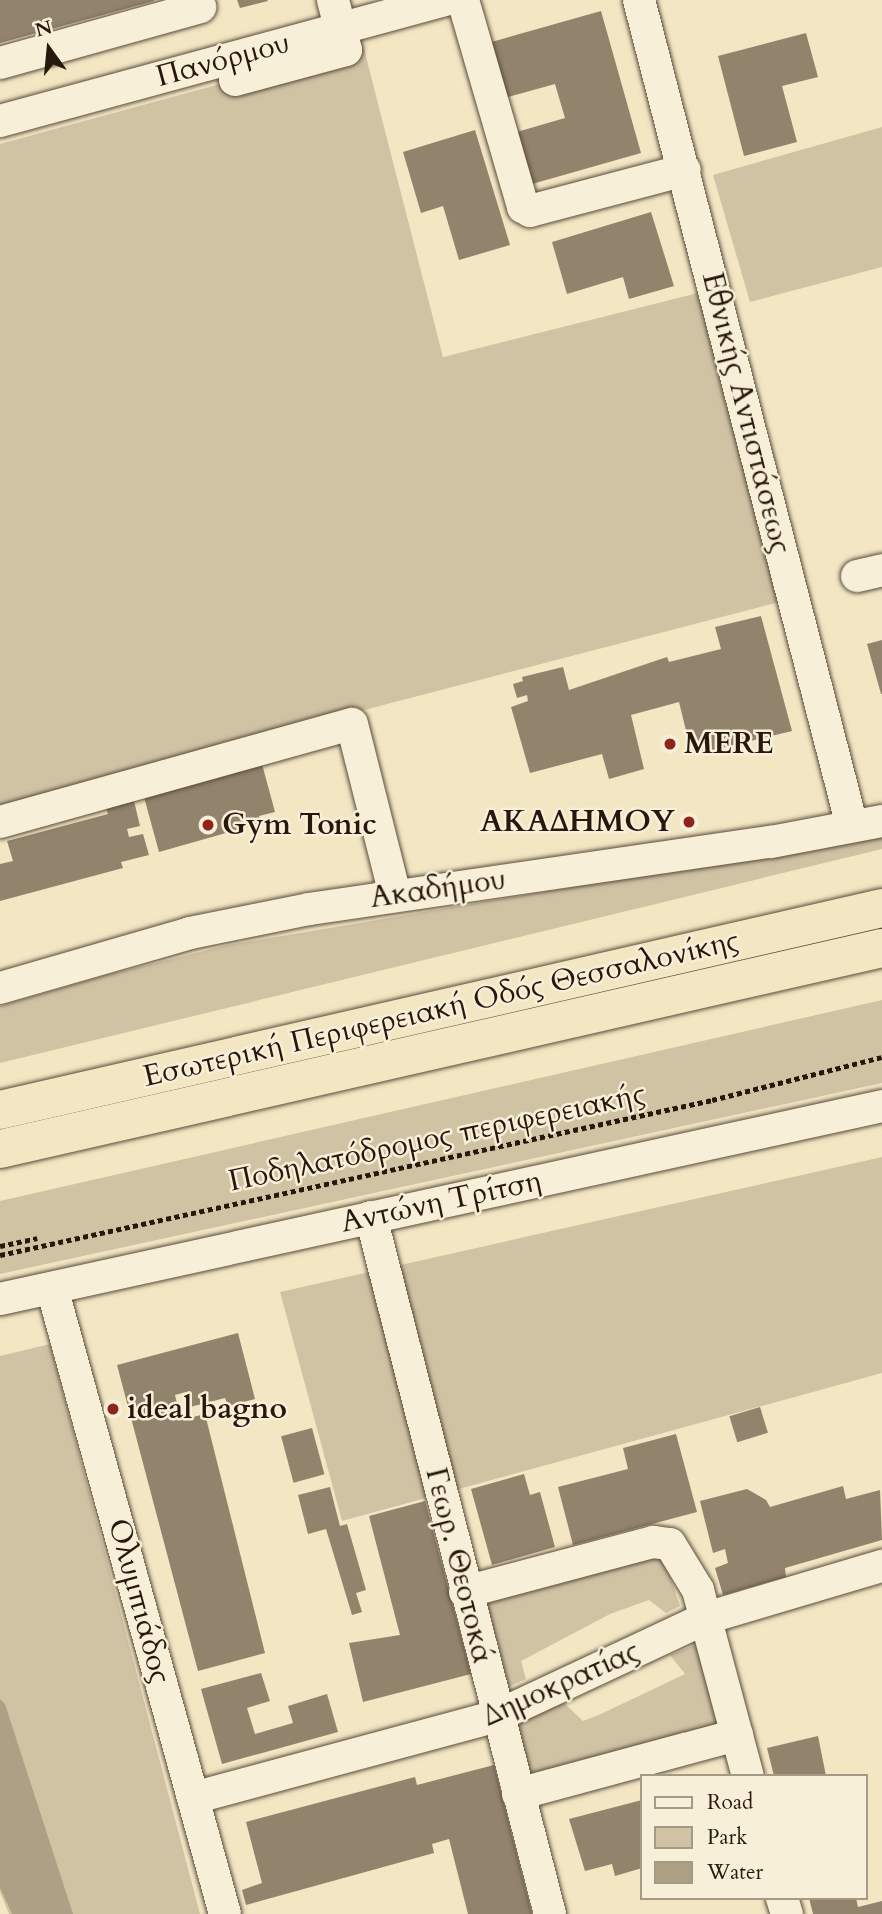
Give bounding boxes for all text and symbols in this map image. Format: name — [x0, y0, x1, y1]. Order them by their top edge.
north arrow — [14, 14, 84, 84]
text: N — [32, 14, 55, 43]
street label: Πανόρμου — [152, 25, 294, 95]
street label: Εθνικής Αντιστάσεως — [694, 269, 798, 557]
place label: MERE — [684, 726, 774, 762]
marker: MERE — [662, 736, 678, 752]
place label: ΑΚΑΔΗΜΟΥ — [480, 804, 675, 840]
place label: Gym Tonic — [222, 807, 377, 843]
marker: ΑΚΑΔΗΜΟΥ — [681, 814, 697, 830]
marker: Gym Tonic — [200, 817, 216, 833]
street label: Ακαδήμου — [368, 862, 508, 916]
street label: Εσωτερική Περιφερειακή Οδός Θεσσαλονίκης — [140, 923, 742, 1095]
street label: Ποδηλατόδρομος περιφερειακής — [225, 1076, 649, 1200]
street label: Αντώνη Τρίτση — [338, 1163, 544, 1241]
place label: ideal bagno — [127, 1391, 287, 1427]
marker: ideal bagno — [105, 1401, 121, 1417]
street label: Γεωρ. Θεοτοκά — [417, 1464, 501, 1668]
street label: Ολυμπιάδος — [100, 1515, 178, 1687]
street label: Δημοκρατίας — [477, 1633, 645, 1735]
legend — [640, 1774, 868, 1900]
text: Road — [707, 1788, 753, 1817]
text: Park — [707, 1823, 747, 1852]
text: Water — [707, 1858, 763, 1887]

